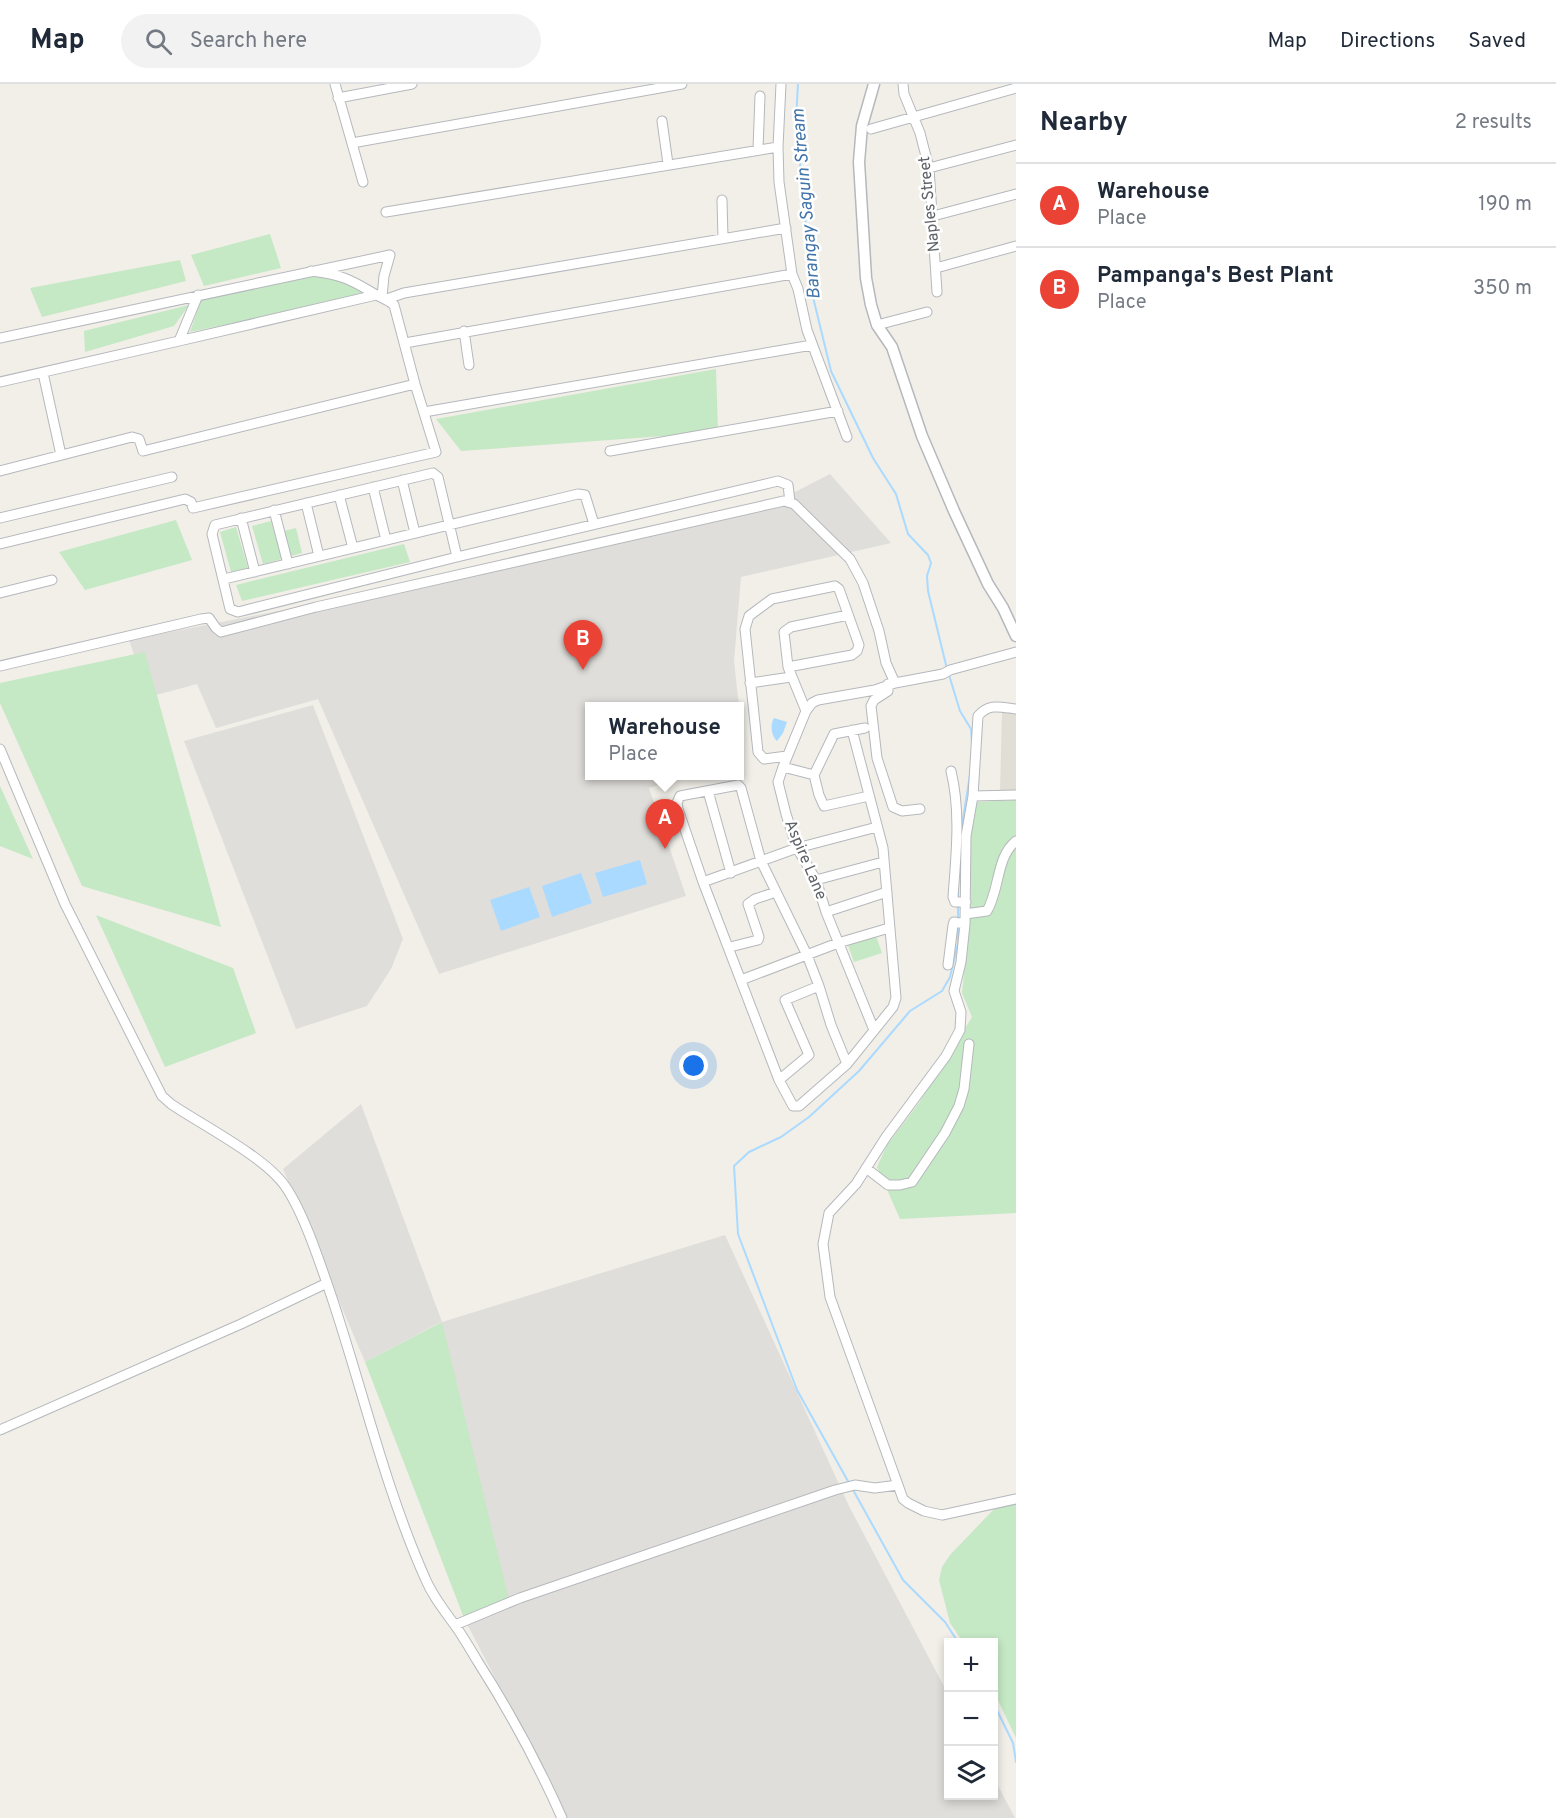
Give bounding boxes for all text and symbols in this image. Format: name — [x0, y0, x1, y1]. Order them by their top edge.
search box — [121, 14, 541, 68]
text: Map — [30, 23, 85, 59]
icon: search — [142, 25, 175, 58]
text: Search here — [190, 28, 307, 55]
text: Map — [1267, 28, 1307, 55]
text: Directions — [1340, 28, 1435, 55]
text: Saved — [1468, 28, 1526, 55]
water label: Barangay Saguin Stream — [787, 107, 827, 300]
text: Nearby — [1040, 107, 1128, 140]
text: 2 results — [1455, 110, 1532, 136]
street label: Naples Street — [915, 155, 945, 253]
text: Warehouse — [1097, 179, 1209, 206]
text: A — [1052, 192, 1067, 218]
text: 190 m — [1478, 192, 1532, 218]
text: Place — [1097, 206, 1147, 232]
text: Pampanga's Best Plant — [1097, 263, 1334, 290]
text: B — [1053, 276, 1066, 302]
text: 350 m — [1473, 276, 1532, 302]
text: Place — [1097, 290, 1147, 316]
pin: B — [564, 620, 602, 670]
popup — [585, 702, 744, 780]
text: Warehouse — [608, 715, 721, 742]
text: Place — [608, 742, 658, 768]
pin: A — [646, 800, 684, 849]
street label: Aspire Lane — [779, 817, 831, 903]
your location — [679, 1051, 708, 1080]
map controls — [944, 1638, 998, 1800]
button: + — [944, 1638, 998, 1692]
button: − — [944, 1692, 998, 1746]
button: layers — [944, 1746, 998, 1800]

